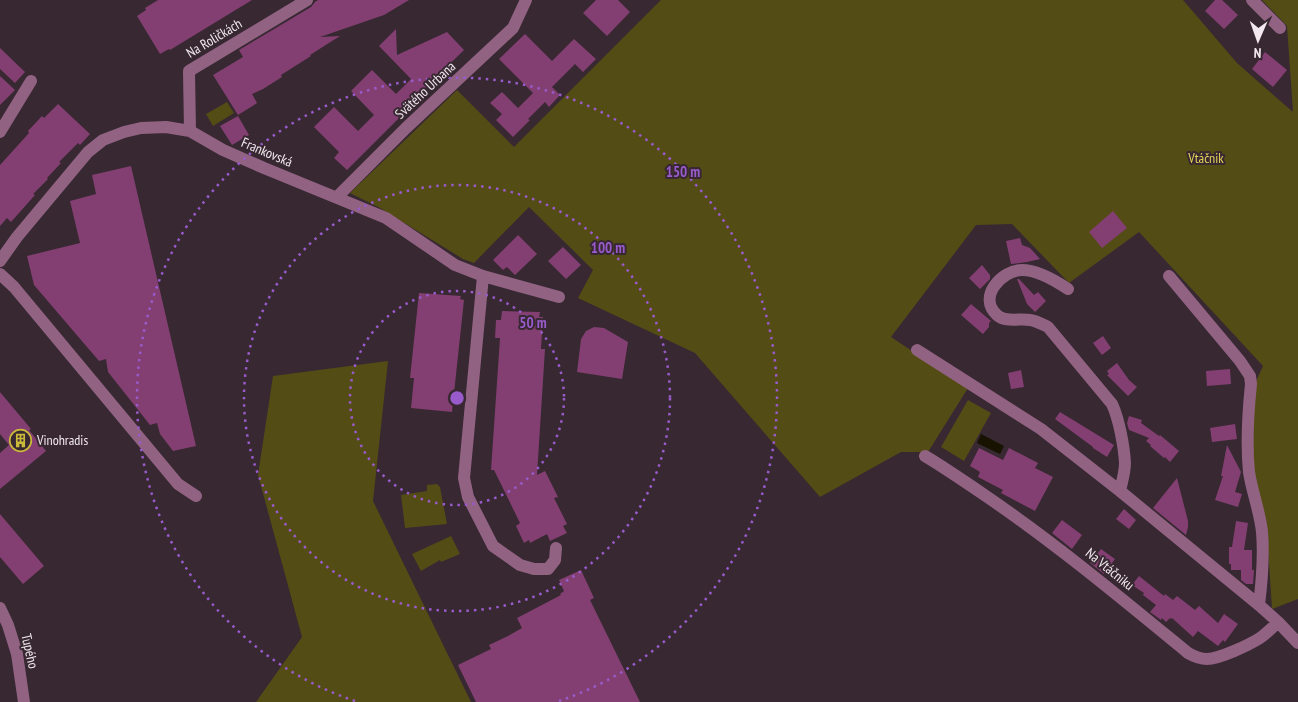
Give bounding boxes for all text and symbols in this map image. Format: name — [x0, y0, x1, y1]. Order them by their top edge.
street label: Na Roličkách — [183, 14, 245, 62]
north arrow — [1233, 15, 1283, 65]
text: N — [1253, 44, 1262, 62]
street label: Svätého Urbana — [391, 57, 459, 123]
street label: Frankovská — [239, 133, 295, 171]
park label: Vtáčnik — [1187, 149, 1224, 167]
text: 150 m — [666, 162, 700, 181]
text: 100 m — [591, 238, 625, 257]
text: 50 m — [519, 313, 547, 332]
centre of rings — [448, 389, 466, 407]
building icon: Vinohradis — [9, 428, 33, 452]
place label: Vinohradis — [36, 431, 88, 449]
street label: Na Vtáčniku — [1082, 544, 1138, 594]
street label: Tupého — [17, 632, 43, 670]

